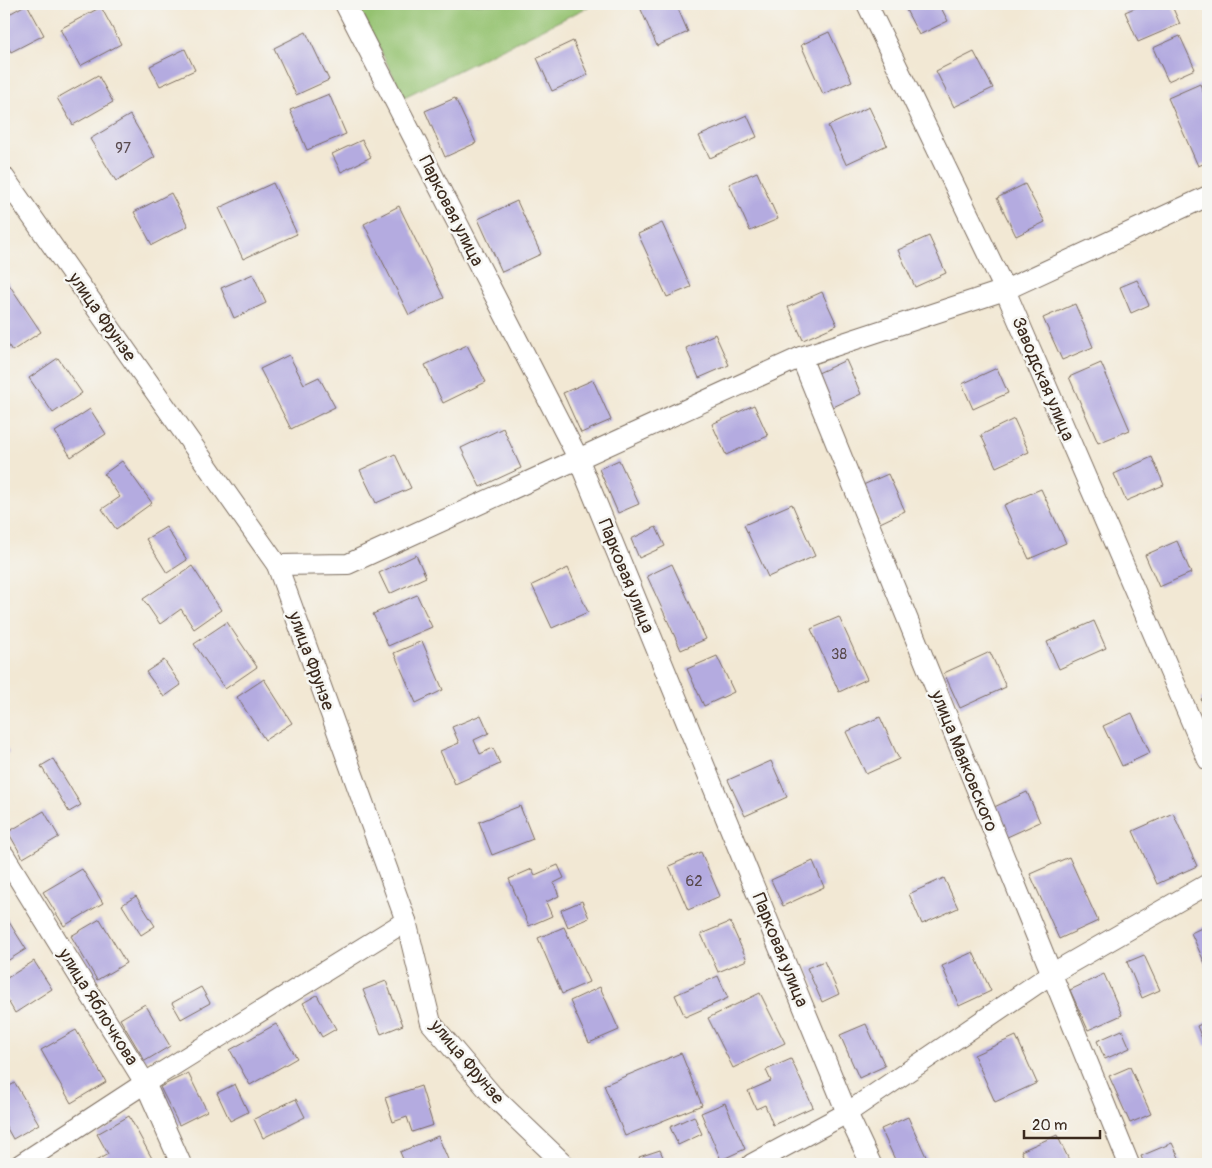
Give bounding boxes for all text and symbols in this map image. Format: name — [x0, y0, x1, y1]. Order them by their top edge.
house number: 97 — [115, 139, 131, 158]
street label: Парковая улица — [413, 152, 489, 270]
street label: улица Фрунзе — [62, 267, 141, 366]
street label: Заводская улица — [1007, 314, 1079, 444]
street label: Парковая улица — [593, 516, 659, 636]
street label: улица Фрунзе — [282, 607, 340, 714]
house number: 38 — [831, 645, 847, 664]
street label: улица Маяковского — [925, 686, 1003, 835]
house number: 62 — [685, 872, 703, 891]
street label: Парковая улица — [747, 890, 813, 1010]
street label: улица Яблочкова — [52, 943, 143, 1070]
street label: улица Фрунзе — [424, 1014, 509, 1109]
scale bar — [1024, 1108, 1101, 1140]
text: 20 m — [1032, 1116, 1067, 1135]

